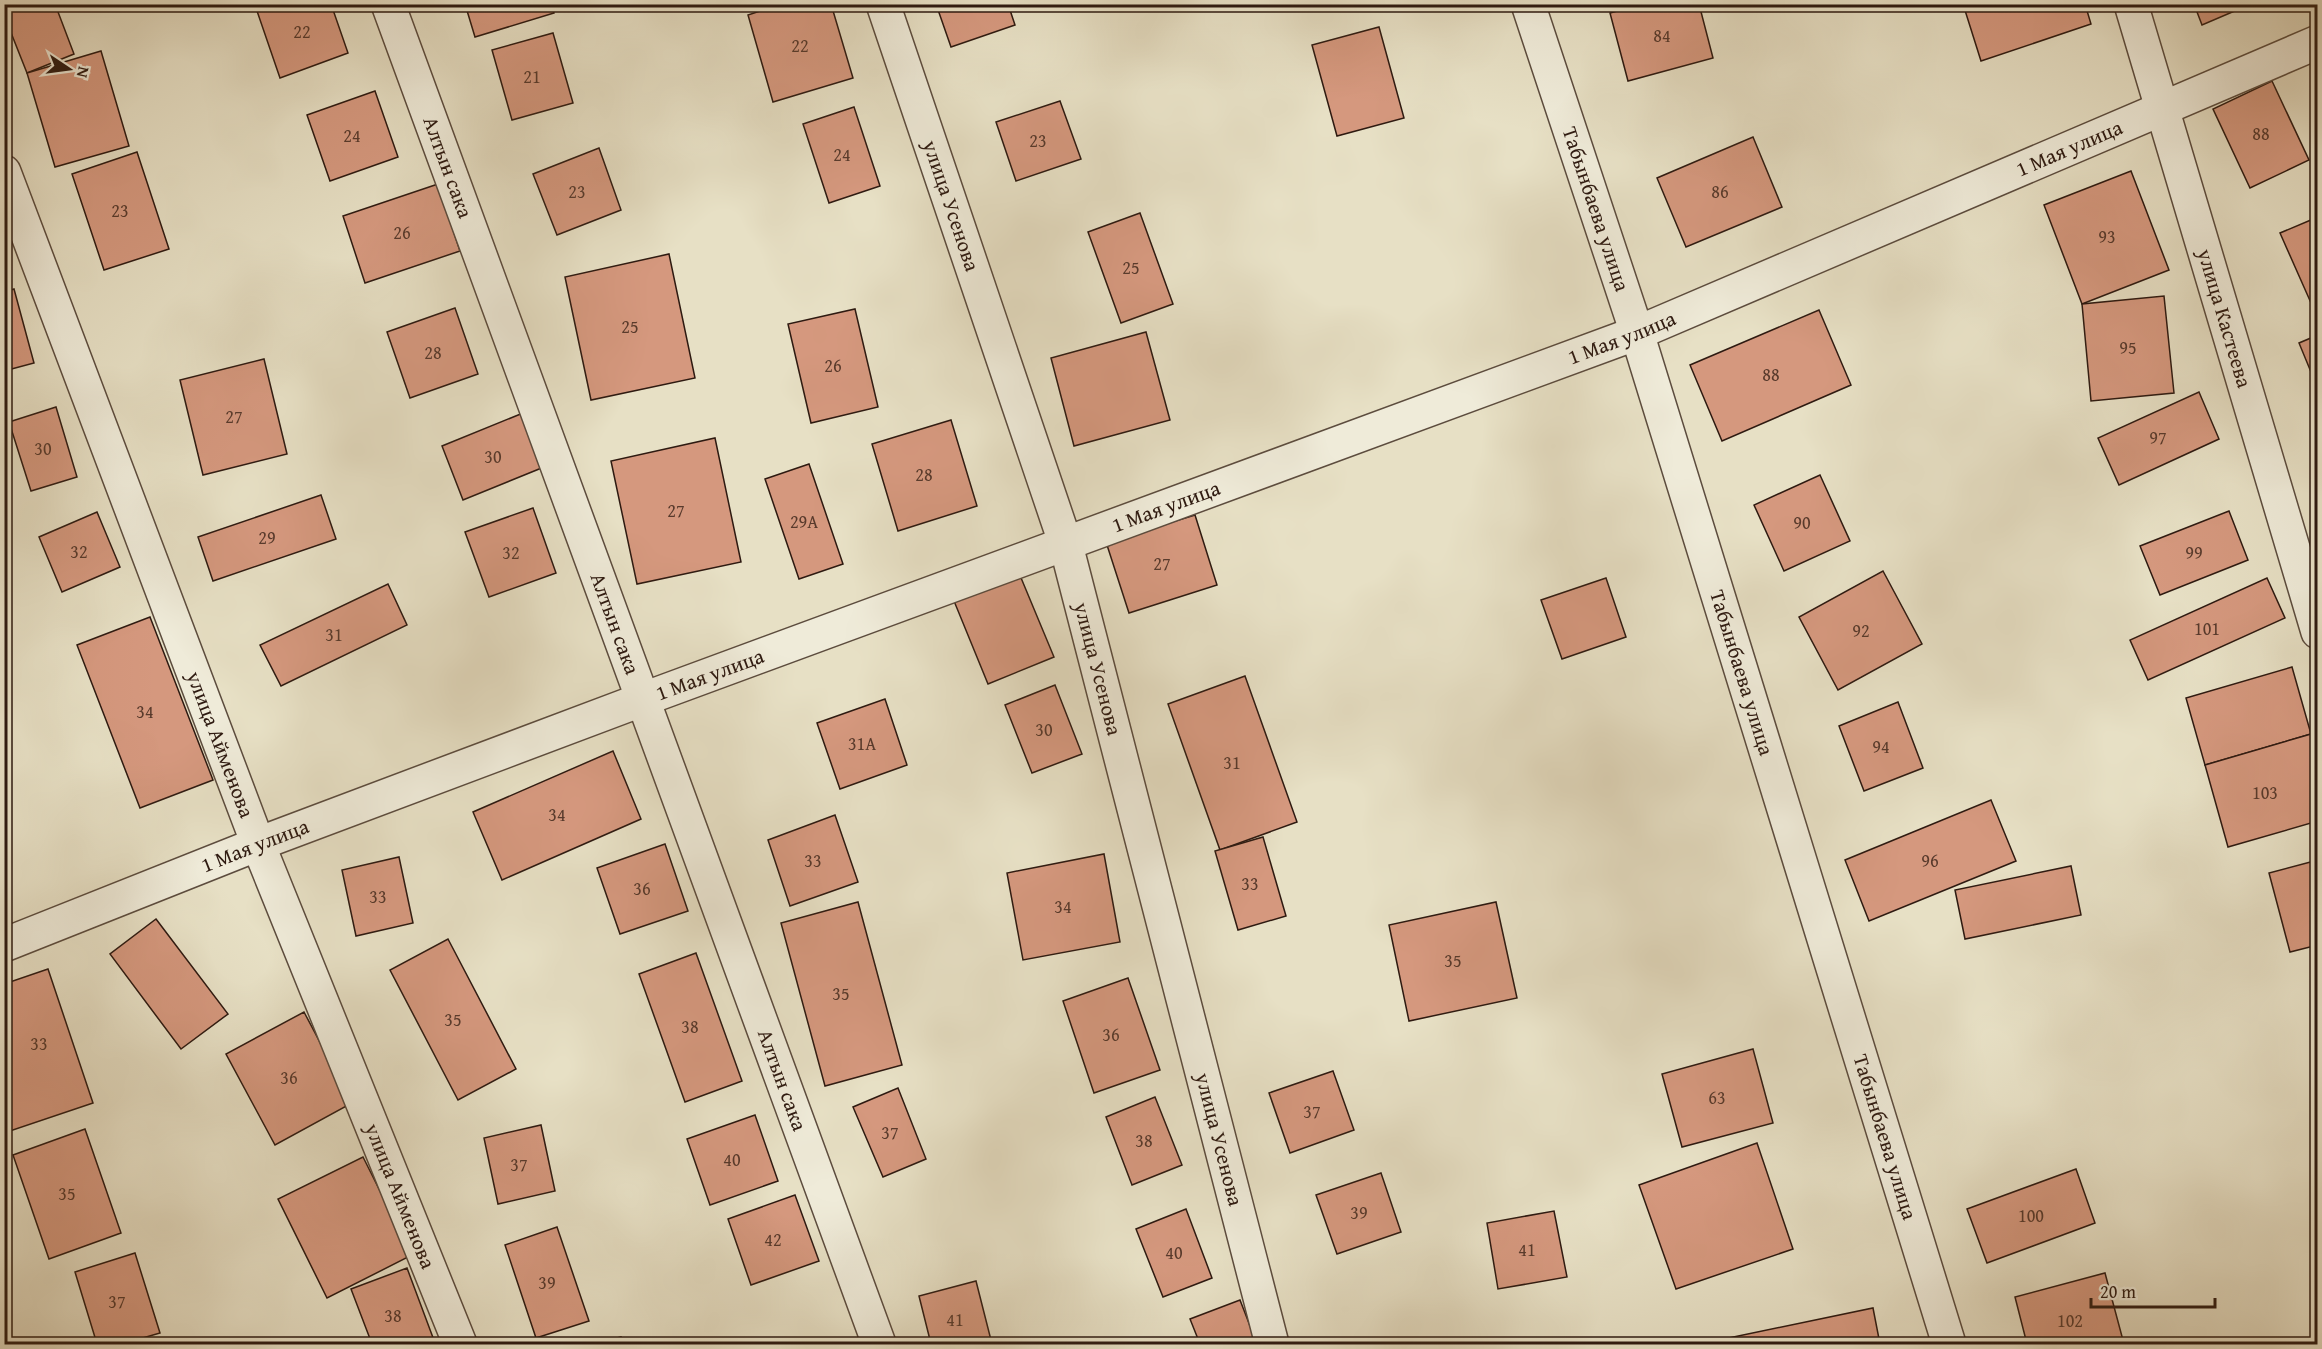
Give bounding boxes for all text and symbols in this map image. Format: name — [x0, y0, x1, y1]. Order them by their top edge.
house number: 22 — [293, 18, 311, 45]
house number: 84 — [1653, 22, 1671, 49]
house number: 22 — [791, 32, 809, 59]
north arrow — [39, 39, 99, 99]
house number: 21 — [523, 63, 541, 90]
text: N — [71, 64, 97, 81]
street label: 1 Мая улица — [2011, 111, 2127, 184]
street label: Алтын сака — [415, 112, 481, 222]
house number: 88 — [2252, 120, 2270, 147]
house number: 24 — [343, 122, 361, 149]
street label: Табынбаева улица — [1555, 123, 1638, 295]
house number: 23 — [1029, 127, 1047, 154]
street label: улица Усенова — [915, 135, 988, 275]
house number: 24 — [833, 141, 851, 168]
house number: 23 — [568, 178, 586, 205]
house number: 86 — [1711, 178, 1729, 205]
house number: 23 — [111, 197, 129, 224]
house number: 26 — [393, 219, 411, 246]
house number: 93 — [2098, 223, 2116, 250]
street label: улица Кастеева — [2189, 244, 2260, 391]
house number: 25 — [1122, 254, 1140, 281]
street label: 1 Мая улица — [1563, 302, 1680, 372]
house number: 25 — [621, 313, 639, 340]
house number: 95 — [2119, 334, 2137, 361]
house number: 28 — [424, 339, 442, 366]
house number: 26 — [824, 352, 842, 379]
house number: 88 — [1762, 361, 1780, 388]
house number: 27 — [225, 403, 243, 430]
house number: 97 — [2149, 424, 2167, 451]
house number: 30 — [34, 435, 52, 462]
house number: 30 — [484, 443, 502, 470]
house number: 28 — [915, 461, 933, 488]
street label: 1 Мая улица — [1107, 472, 1224, 540]
house number: 27 — [667, 497, 685, 524]
house number: 29А — [790, 508, 818, 535]
house number: 90 — [1793, 509, 1811, 536]
house number: 29 — [258, 524, 276, 551]
house number: 32 — [70, 538, 88, 565]
house number: 32 — [502, 539, 520, 566]
house number: 99 — [2185, 539, 2203, 566]
house number: 27 — [1153, 550, 1171, 577]
street label: Алтын сака — [583, 568, 648, 679]
street label: Табынбаева улица — [1702, 586, 1782, 759]
street label: улица Усенова — [1066, 598, 1130, 739]
house number: 101 — [2194, 615, 2220, 642]
house number: 92 — [1852, 617, 1870, 644]
house number: 31 — [325, 621, 343, 648]
street label: 1 Мая улица — [651, 640, 768, 708]
street label: улица Айменова — [179, 666, 263, 822]
house number: 34 — [136, 698, 154, 725]
house number: 30 — [1035, 716, 1053, 743]
house number: 31А — [848, 730, 876, 757]
house number: 94 — [1872, 733, 1890, 760]
house number: 31 — [1223, 749, 1241, 776]
house number: 103 — [2252, 779, 2278, 806]
house number: 34 — [548, 801, 566, 828]
street label: 1 Мая улица — [196, 810, 313, 880]
house number: 33 — [804, 847, 822, 874]
house number: 96 — [1921, 847, 1939, 874]
house number: 33 — [1241, 870, 1259, 897]
house number: 36 — [633, 875, 651, 902]
house number: 33 — [369, 883, 387, 910]
house number: 34 — [1054, 893, 1072, 920]
house number: 35 — [1444, 947, 1462, 974]
house number: 35 — [832, 980, 850, 1007]
house number: 35 — [444, 1006, 462, 1033]
house number: 38 — [681, 1013, 699, 1040]
house number: 36 — [1102, 1021, 1120, 1048]
street label: Алтын сака — [750, 1025, 816, 1135]
house number: 33 — [30, 1030, 48, 1057]
street label: Табынбаева улица — [1845, 1050, 1926, 1223]
house number: 36 — [280, 1064, 298, 1091]
street label: улица Усенова — [1187, 1068, 1252, 1209]
house number: 63 — [1708, 1084, 1726, 1111]
house number: 37 — [1303, 1098, 1321, 1125]
street label: улица Айменова — [357, 1117, 444, 1273]
house number: 37 — [881, 1119, 899, 1146]
house number: 38 — [1135, 1127, 1153, 1154]
house number: 40 — [723, 1146, 741, 1173]
house number: 37 — [510, 1151, 528, 1178]
house number: 35 — [58, 1180, 76, 1207]
house number: 39 — [1350, 1199, 1368, 1226]
house number: 100 — [2018, 1202, 2044, 1229]
house number: 42 — [764, 1226, 782, 1253]
house number: 41 — [1518, 1236, 1536, 1263]
house number: 40 — [1165, 1239, 1183, 1266]
house number: 39 — [538, 1269, 556, 1296]
scale bar — [2091, 1271, 2216, 1309]
text: 20 m — [2100, 1278, 2136, 1305]
house number: 37 — [108, 1288, 126, 1315]
house number: 38 — [384, 1302, 402, 1329]
house number: 41 — [946, 1306, 964, 1333]
house number: 102 — [2057, 1307, 2083, 1334]

